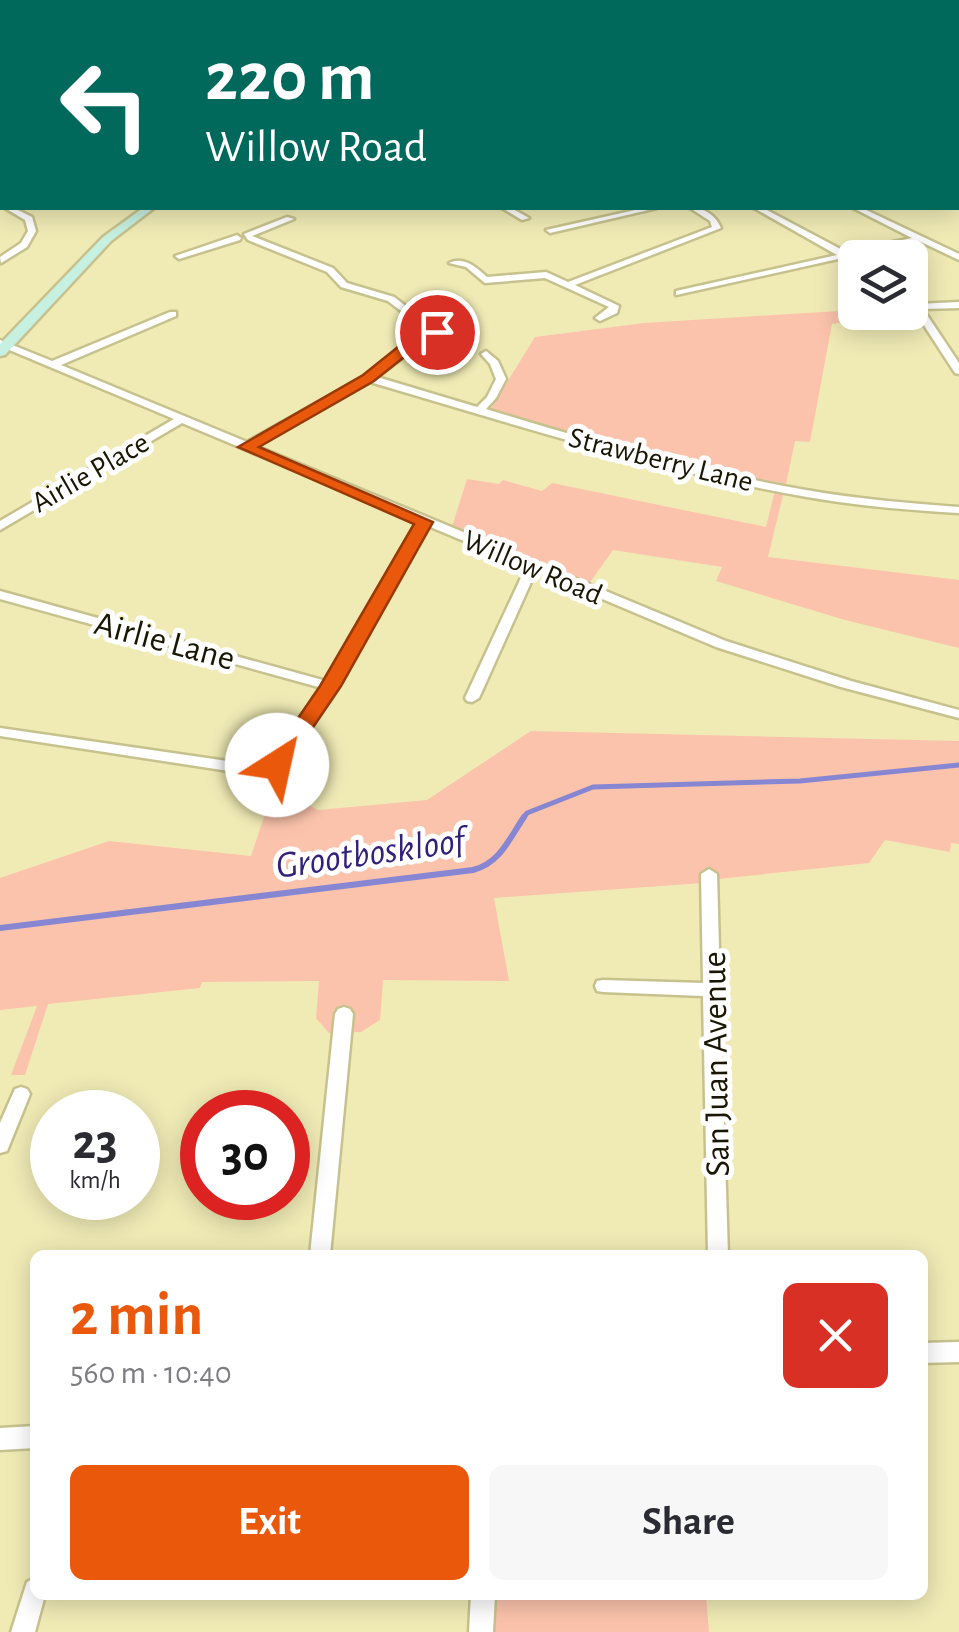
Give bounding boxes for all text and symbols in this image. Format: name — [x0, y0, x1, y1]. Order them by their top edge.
icon: left — [40, 40, 170, 170]
text: 220 m — [205, 43, 374, 113]
text: Willow Road — [205, 125, 427, 170]
map controls — [838, 240, 928, 330]
button: layers — [838, 240, 928, 330]
pin — [395, 290, 480, 375]
icon: arrive — [410, 305, 465, 360]
street label: Strawberry Lane — [565, 423, 756, 497]
street label: Airlie Place — [27, 427, 154, 518]
street label: Willow Road — [459, 525, 607, 611]
street label: Airlie Lane — [91, 606, 239, 677]
position arrow — [225, 713, 329, 817]
water label: Grootboskloof — [274, 821, 473, 886]
street label: San Juan Avenue — [697, 951, 736, 1177]
speed limit sign: 30 — [180, 1090, 310, 1220]
text: 23 — [72, 1118, 118, 1168]
text: km/h — [69, 1168, 121, 1193]
button: close — [783, 1283, 888, 1388]
text: 2 min — [70, 1286, 203, 1346]
text: 560 m · 10:40 — [70, 1357, 232, 1389]
button: Exit — [70, 1465, 469, 1580]
button: Share — [489, 1465, 888, 1580]

